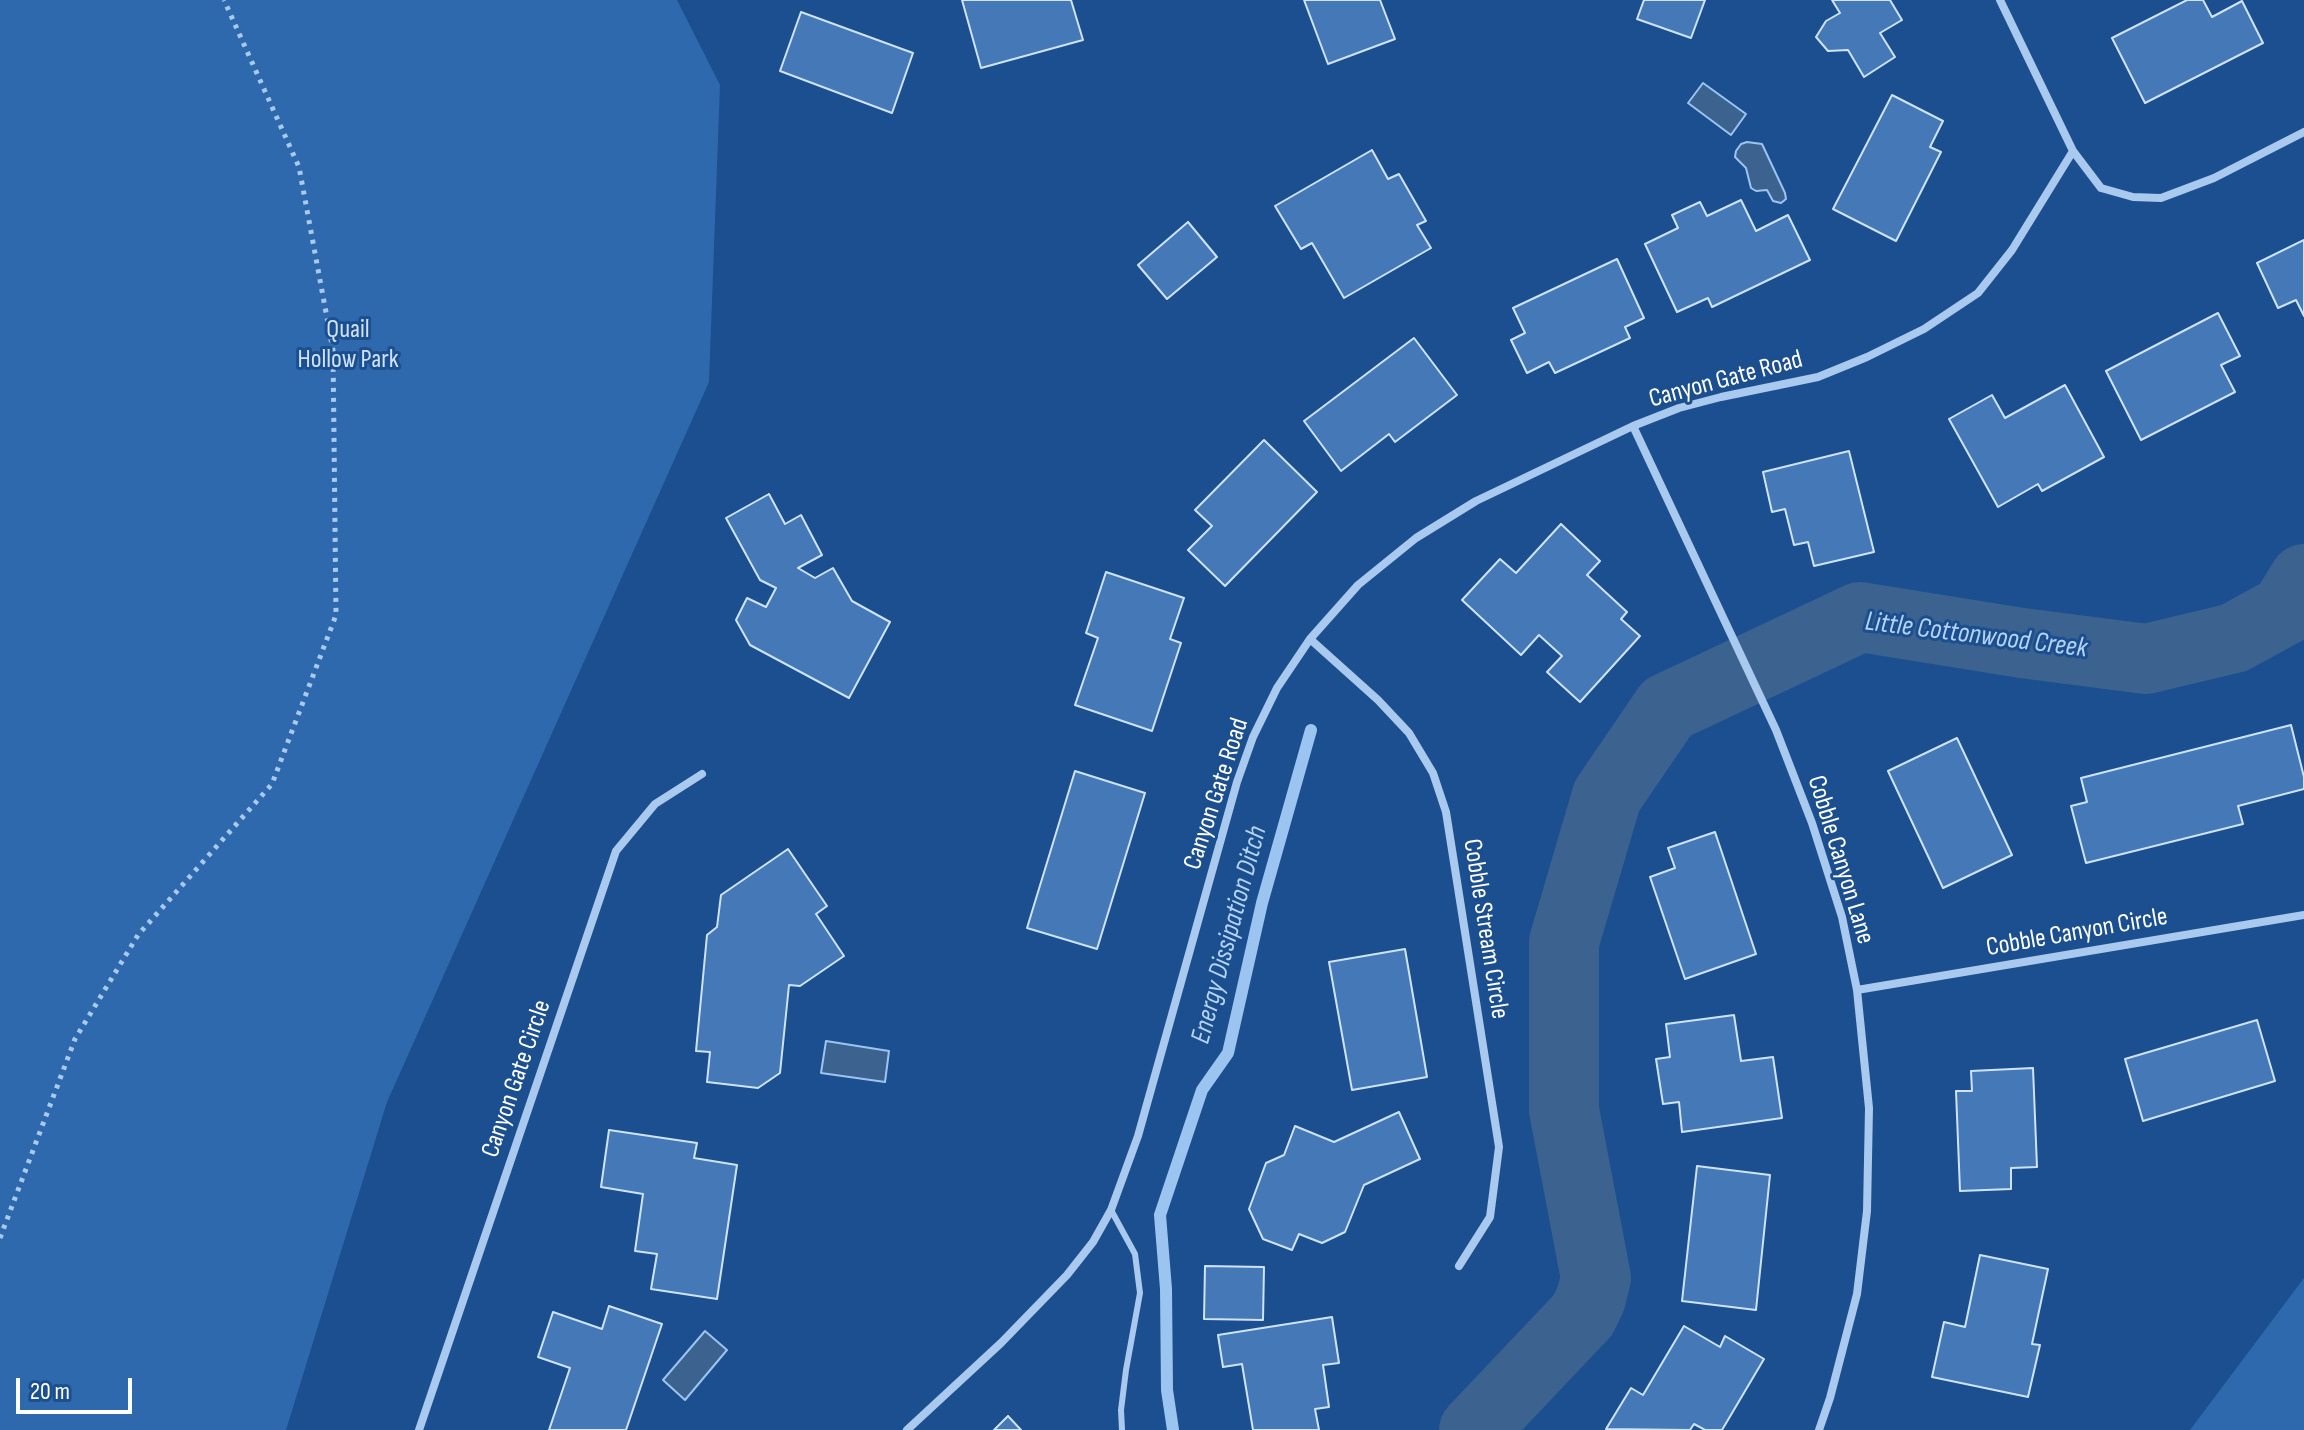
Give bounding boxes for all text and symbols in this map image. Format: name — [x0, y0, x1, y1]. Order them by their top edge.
park label: Quail Hollow Park — [297, 314, 399, 376]
street label: Canyon Gate Road — [1646, 345, 1806, 415]
water label: Little Cottonwood Creek — [1863, 606, 2089, 666]
street label: Canyon Gate Road — [1178, 714, 1256, 874]
street label: Cobble Canyon Lane — [1800, 772, 1880, 948]
water label: Energy Dissipation Ditch — [1185, 822, 1275, 1048]
street label: Cobble Stream Circle — [1455, 837, 1515, 1021]
street label: Cobble Canyon Circle — [1984, 902, 2170, 964]
street label: Canyon Gate Circle — [475, 996, 559, 1162]
scale bar — [20, 1362, 136, 1412]
text: 20 m — [30, 1377, 70, 1406]

